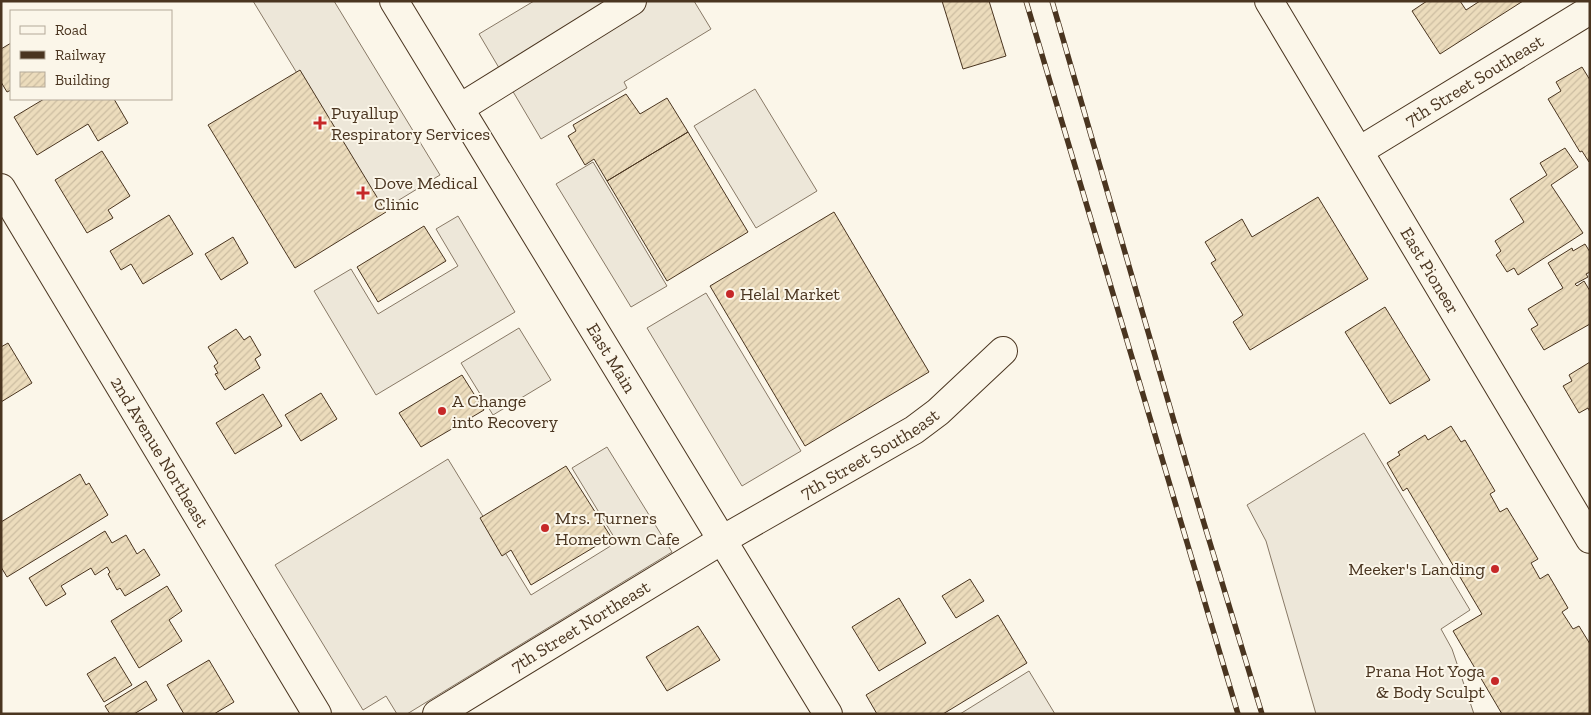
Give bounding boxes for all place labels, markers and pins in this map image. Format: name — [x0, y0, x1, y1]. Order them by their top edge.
place label: Puyallup Respiratory Services — [331, 102, 490, 145]
marker: Puyallup Respiratory Services — [313, 116, 327, 130]
place label: Dove Medical Clinic — [374, 172, 478, 215]
marker: Dove Medical Clinic — [356, 186, 370, 200]
place label: Helal Market — [740, 283, 840, 305]
marker: Helal Market — [724, 288, 736, 300]
place label: A Change into Recovery — [452, 390, 559, 433]
marker: A Change into Recovery — [436, 405, 448, 417]
place label: Mrs. Turners Hometown Cafe — [555, 507, 680, 550]
marker: Mrs. Turners Hometown Cafe — [539, 522, 551, 534]
place label: Meeker's Landing — [1348, 558, 1485, 580]
marker: Meeker's Landing — [1489, 563, 1501, 575]
place label: Prana Hot Yoga & Body Sculpt — [1365, 660, 1485, 703]
marker: Prana Hot Yoga & Body Sculpt — [1489, 675, 1501, 687]

